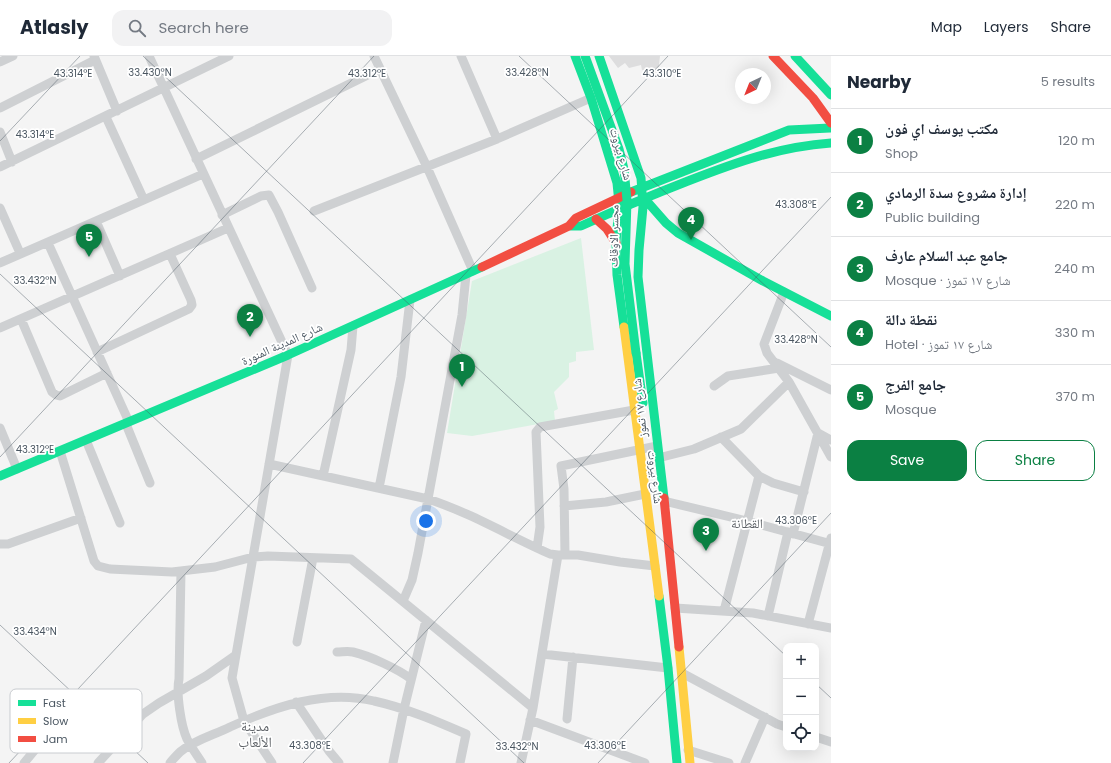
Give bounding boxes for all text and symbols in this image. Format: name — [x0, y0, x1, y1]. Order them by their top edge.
search box — [112, 10, 392, 46]
text: Atlasly — [20, 14, 88, 41]
icon: search — [126, 17, 148, 39]
text: Search here — [158, 17, 249, 38]
text: Map — [931, 17, 962, 37]
text: Layers — [984, 17, 1028, 37]
text: Share — [1050, 17, 1091, 37]
text: 33.430°N — [128, 65, 172, 80]
text: 33.428°N — [505, 65, 549, 80]
text: 43.314°E — [54, 66, 92, 81]
text: 43.312°E — [348, 66, 386, 81]
text: 43.310°E — [643, 66, 681, 81]
north arrow — [735, 68, 771, 104]
text: Nearby — [847, 70, 911, 94]
text: 5 results — [1041, 72, 1095, 91]
text: مكتب يوسف اي فون — [885, 118, 998, 139]
street label: شارع بيروت — [606, 126, 637, 182]
text: 43.314°E — [16, 127, 54, 142]
text: 1 — [858, 131, 862, 150]
text: 120 m — [1058, 131, 1095, 150]
text: Shop — [885, 144, 918, 163]
text: إدارة مشروع سدة الرمادي — [885, 182, 1027, 203]
text: 2 — [856, 195, 864, 214]
text: 220 m — [1055, 195, 1095, 214]
text: 43.308°E — [775, 197, 817, 212]
street label: مجسر الاوقاف — [604, 205, 623, 267]
pin: 4 — [678, 207, 704, 240]
text: Public building — [885, 208, 980, 227]
pin: 5 — [76, 224, 102, 257]
text: جامع عبد السلام عارف — [885, 245, 1008, 266]
text: 3 — [856, 259, 864, 278]
text: 240 m — [1054, 259, 1095, 278]
text: Mosque · شارع ١٧ تموز — [885, 271, 1010, 290]
text: 33.432°N — [14, 273, 56, 288]
pin: 2 — [237, 304, 263, 337]
text: نقطة دالة — [885, 309, 937, 330]
street label: شارع المدينة المنورة — [238, 318, 325, 369]
text: 4 — [856, 323, 864, 342]
text: 330 m — [1055, 323, 1095, 342]
text: 33.428°N — [774, 332, 818, 347]
text: Hotel · شارع ١٧ تموز — [885, 335, 992, 354]
pin: 1 — [449, 354, 475, 387]
text: جامع الفرج — [885, 374, 946, 395]
street label: شارع ١٧ تموز — [628, 378, 651, 439]
text: 5 — [856, 387, 864, 406]
text: 370 m — [1055, 387, 1095, 406]
text: Mosque — [885, 400, 936, 419]
button: Save — [847, 440, 967, 481]
button: Share — [975, 440, 1095, 481]
text: 43.312°E — [16, 442, 54, 457]
street label: شارع بيروت — [644, 449, 667, 505]
your location — [416, 511, 436, 531]
text: 43.306°E — [775, 513, 817, 528]
district label: القطانة — [731, 514, 763, 533]
pin: 3 — [693, 518, 719, 551]
text: 33.434°N — [13, 624, 57, 639]
map controls — [783, 643, 819, 751]
button: + — [783, 643, 819, 679]
button: − — [783, 679, 819, 715]
legend — [10, 689, 142, 753]
text: Fast — [43, 695, 66, 711]
text: Slow — [43, 713, 68, 729]
button: locate — [783, 715, 819, 751]
district label: مدينة الألعاب — [238, 716, 272, 752]
text: Jam — [43, 731, 68, 747]
text: 43.308°E — [289, 738, 331, 753]
text: 43.306°E — [584, 738, 626, 753]
text: 33.432°N — [496, 739, 538, 754]

